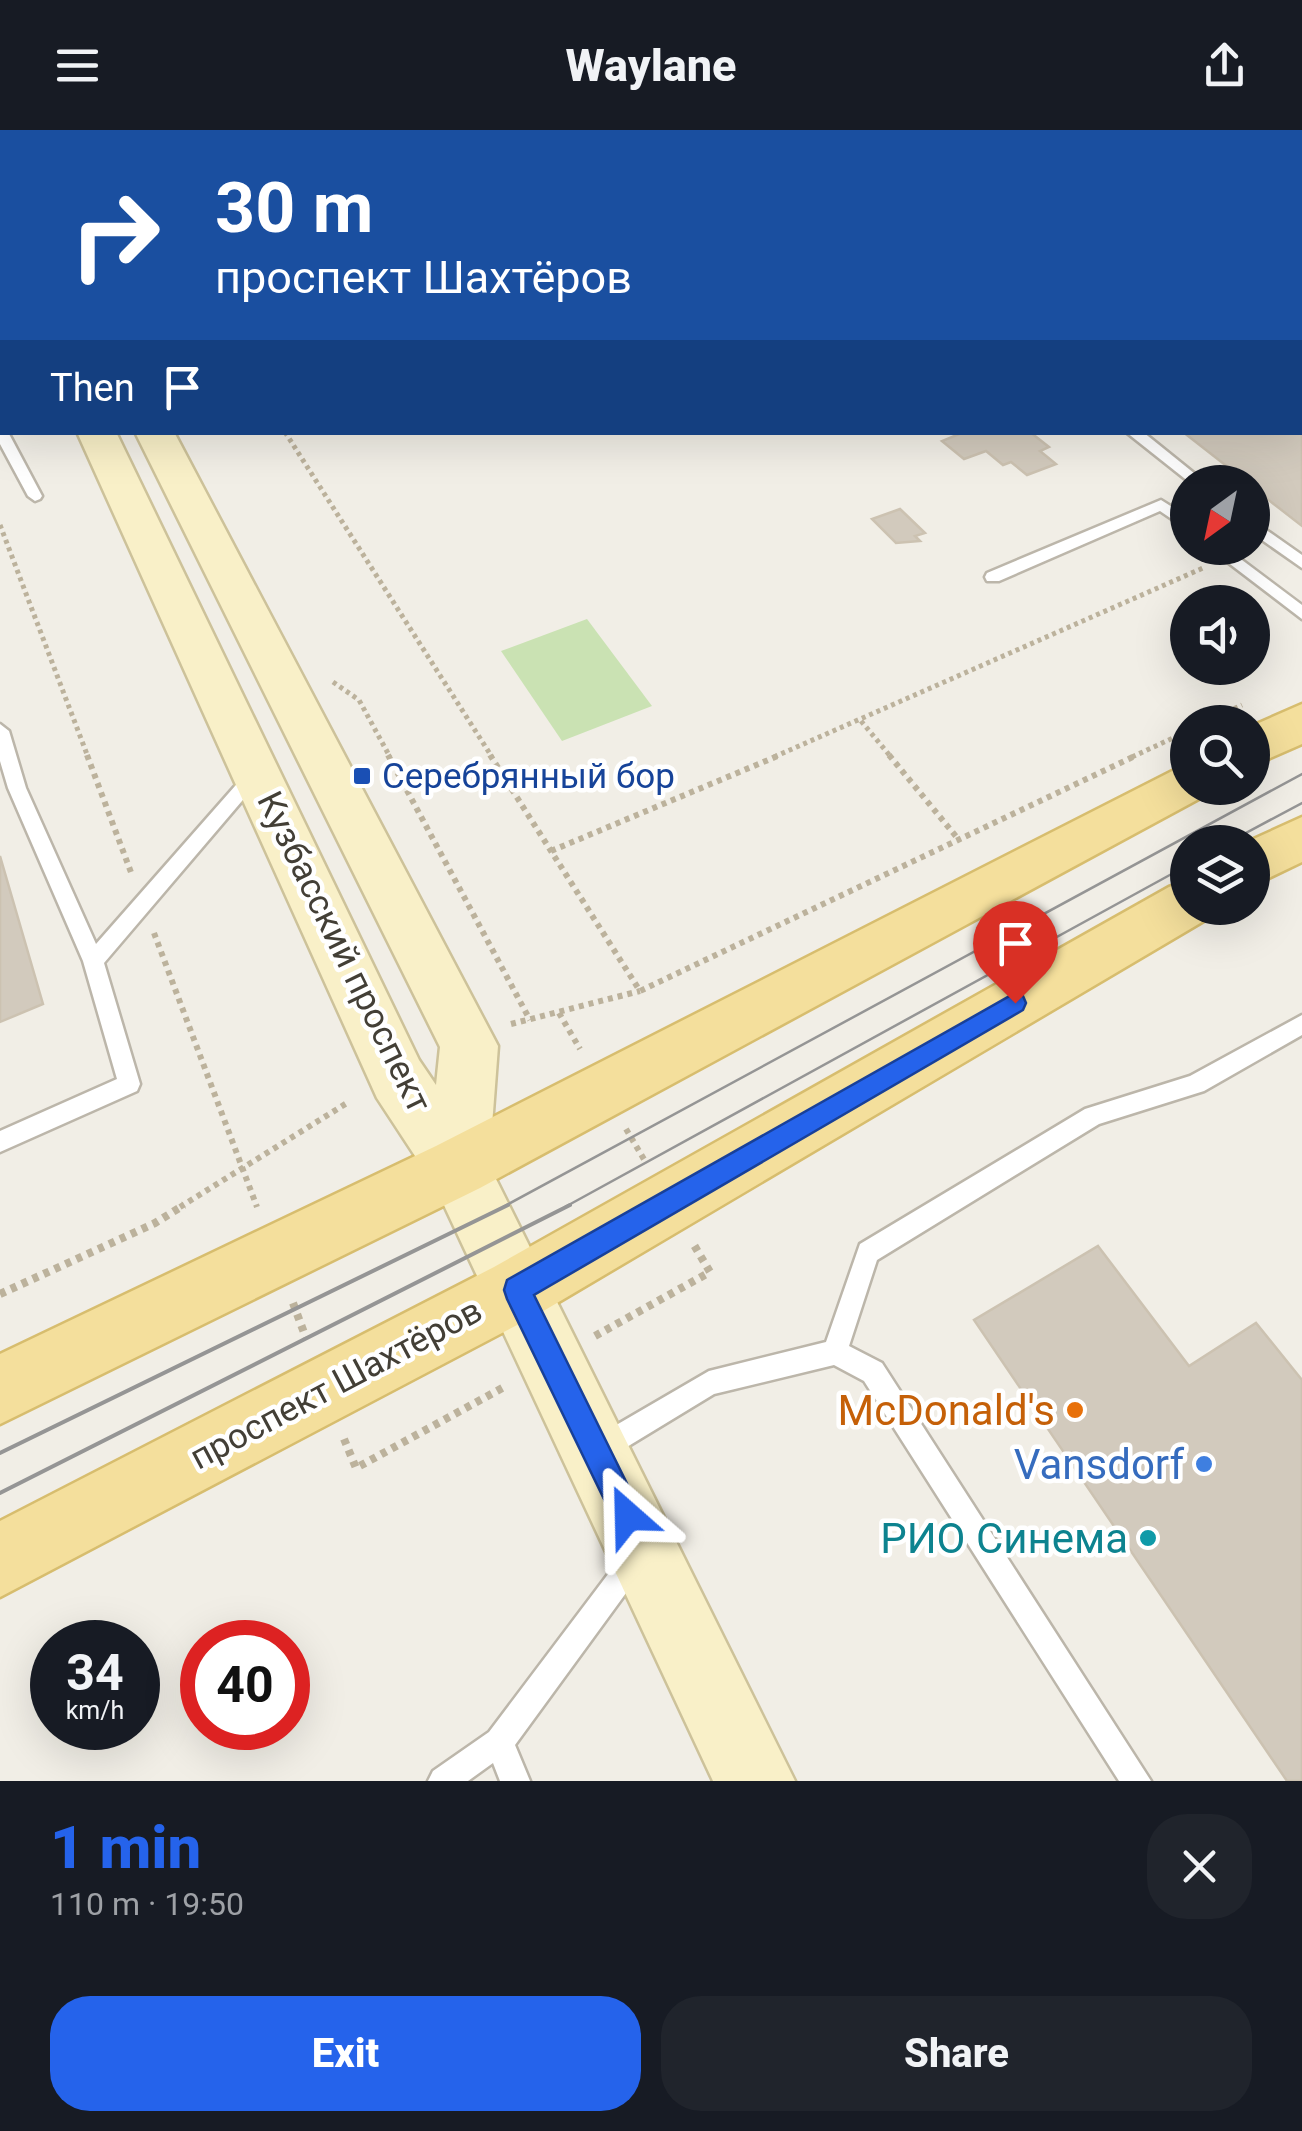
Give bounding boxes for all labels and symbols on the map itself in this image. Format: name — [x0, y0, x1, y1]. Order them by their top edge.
north arrow — [1170, 465, 1270, 565]
place label: Серебрянный бор — [382, 756, 675, 797]
marker: Серебрянный бор — [351, 765, 373, 787]
street label: Кузбасский проспект — [248, 785, 440, 1119]
pin — [973, 901, 1058, 1004]
street label: проспект Шахтёров — [183, 1290, 489, 1478]
place label: McDonald's — [838, 1386, 1055, 1435]
marker: McDonald's — [1064, 1399, 1086, 1421]
place label: Vansdorf — [1014, 1440, 1184, 1489]
marker: Vansdorf — [1193, 1453, 1215, 1475]
position arrow — [576, 1464, 680, 1568]
place label: РИО Синема — [880, 1514, 1128, 1563]
marker: РИО Синема — [1137, 1527, 1159, 1549]
speed limit sign: 40 — [180, 1620, 310, 1750]

